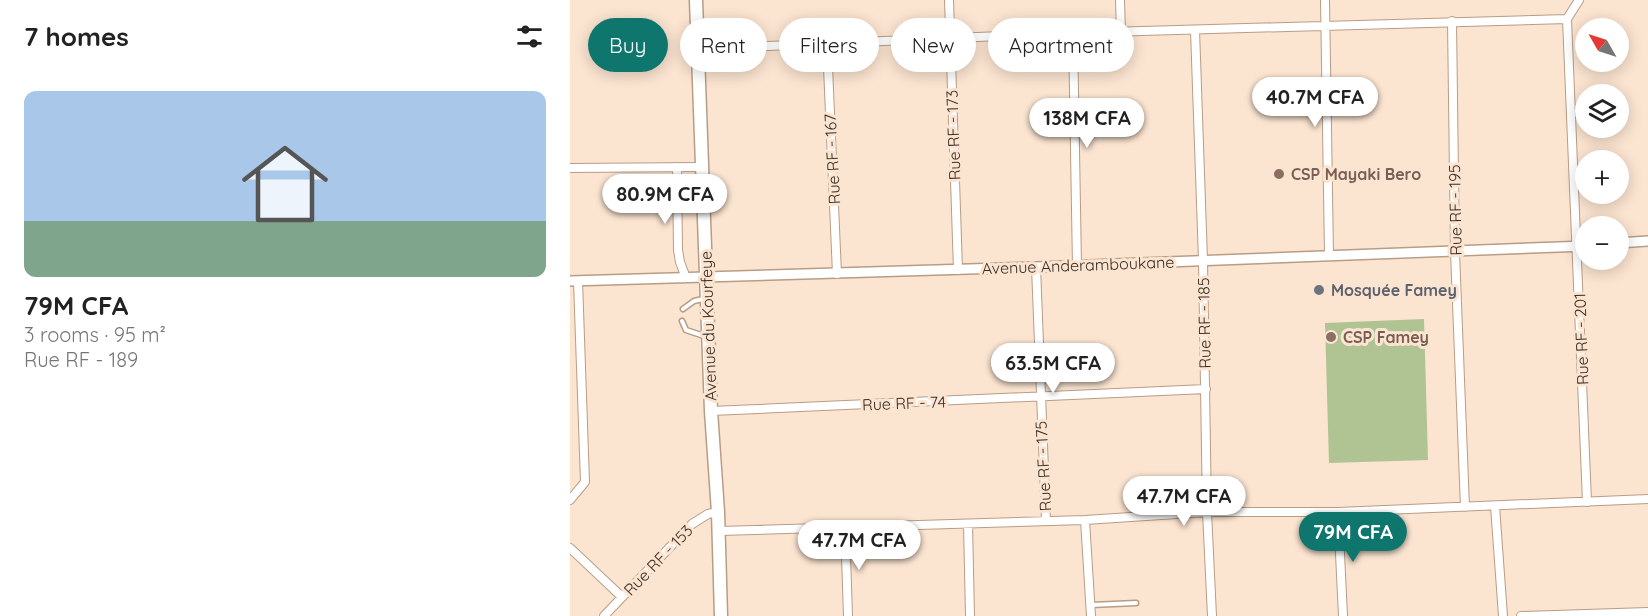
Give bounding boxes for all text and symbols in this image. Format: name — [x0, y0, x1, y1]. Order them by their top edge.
chip: Buy — [588, 18, 668, 72]
chip: Rent — [680, 18, 767, 72]
chip: Filters — [779, 18, 879, 72]
chip: New — [891, 18, 976, 72]
chip: Apartment — [988, 18, 1134, 72]
north arrow — [1575, 18, 1629, 72]
map controls — [1575, 18, 1629, 270]
text: 7 homes — [24, 20, 129, 53]
icon: filters — [513, 20, 546, 53]
pin: 40.7M CFA — [1246, 77, 1384, 128]
text: 40.7M CFA — [1266, 84, 1364, 109]
button: layers — [1575, 84, 1629, 138]
street label: Rue RF - 173 — [941, 90, 965, 180]
pin: 138M CFA — [1025, 98, 1149, 149]
text: 138M CFA — [1043, 105, 1131, 130]
street label: Rue RF - 167 — [820, 113, 844, 205]
icon: home — [231, 130, 339, 238]
button: + — [1575, 150, 1629, 204]
place label: CSP Mayaki Bero — [1291, 164, 1421, 184]
street label: Rue RF - 195 — [1444, 164, 1466, 256]
marker: CSP Mayaki Bero — [1272, 167, 1286, 181]
pin: 80.9M CFA — [596, 174, 734, 225]
text: 80.9M CFA — [616, 181, 714, 206]
button: − — [1575, 216, 1629, 270]
street label: Avenue du Kourfeye — [695, 251, 721, 401]
street label: Avenue Anderamboukane — [981, 252, 1175, 278]
street label: Rue RF - 185 — [1193, 277, 1215, 369]
place label: Mosquée Famey — [1331, 280, 1457, 300]
marker: Mosquée Famey — [1312, 283, 1326, 297]
text: 79M CFA — [24, 289, 128, 322]
street label: Rue RF - 201 — [1569, 293, 1593, 385]
text: 3 rooms · 95 m² — [24, 322, 166, 347]
place label: CSP Famey — [1343, 327, 1429, 347]
marker: CSP Famey — [1324, 330, 1338, 344]
pin: 63.5M CFA — [984, 343, 1122, 394]
text: Rue RF - 189 — [24, 347, 138, 372]
text: 63.5M CFA — [1005, 350, 1101, 375]
street label: Rue RF - 74 — [862, 392, 946, 414]
street label: Rue RF - 175 — [1031, 420, 1055, 512]
pin: 47.7M CFA — [1115, 476, 1253, 527]
text: 47.7M CFA — [1137, 483, 1231, 508]
pin: 79M CFA — [1298, 512, 1408, 563]
text: 79M CFA — [1313, 519, 1393, 544]
street label: Rue RF - 153 — [619, 520, 697, 600]
pin: 47.7M CFA — [790, 520, 928, 571]
text: 47.7M CFA — [812, 527, 906, 552]

